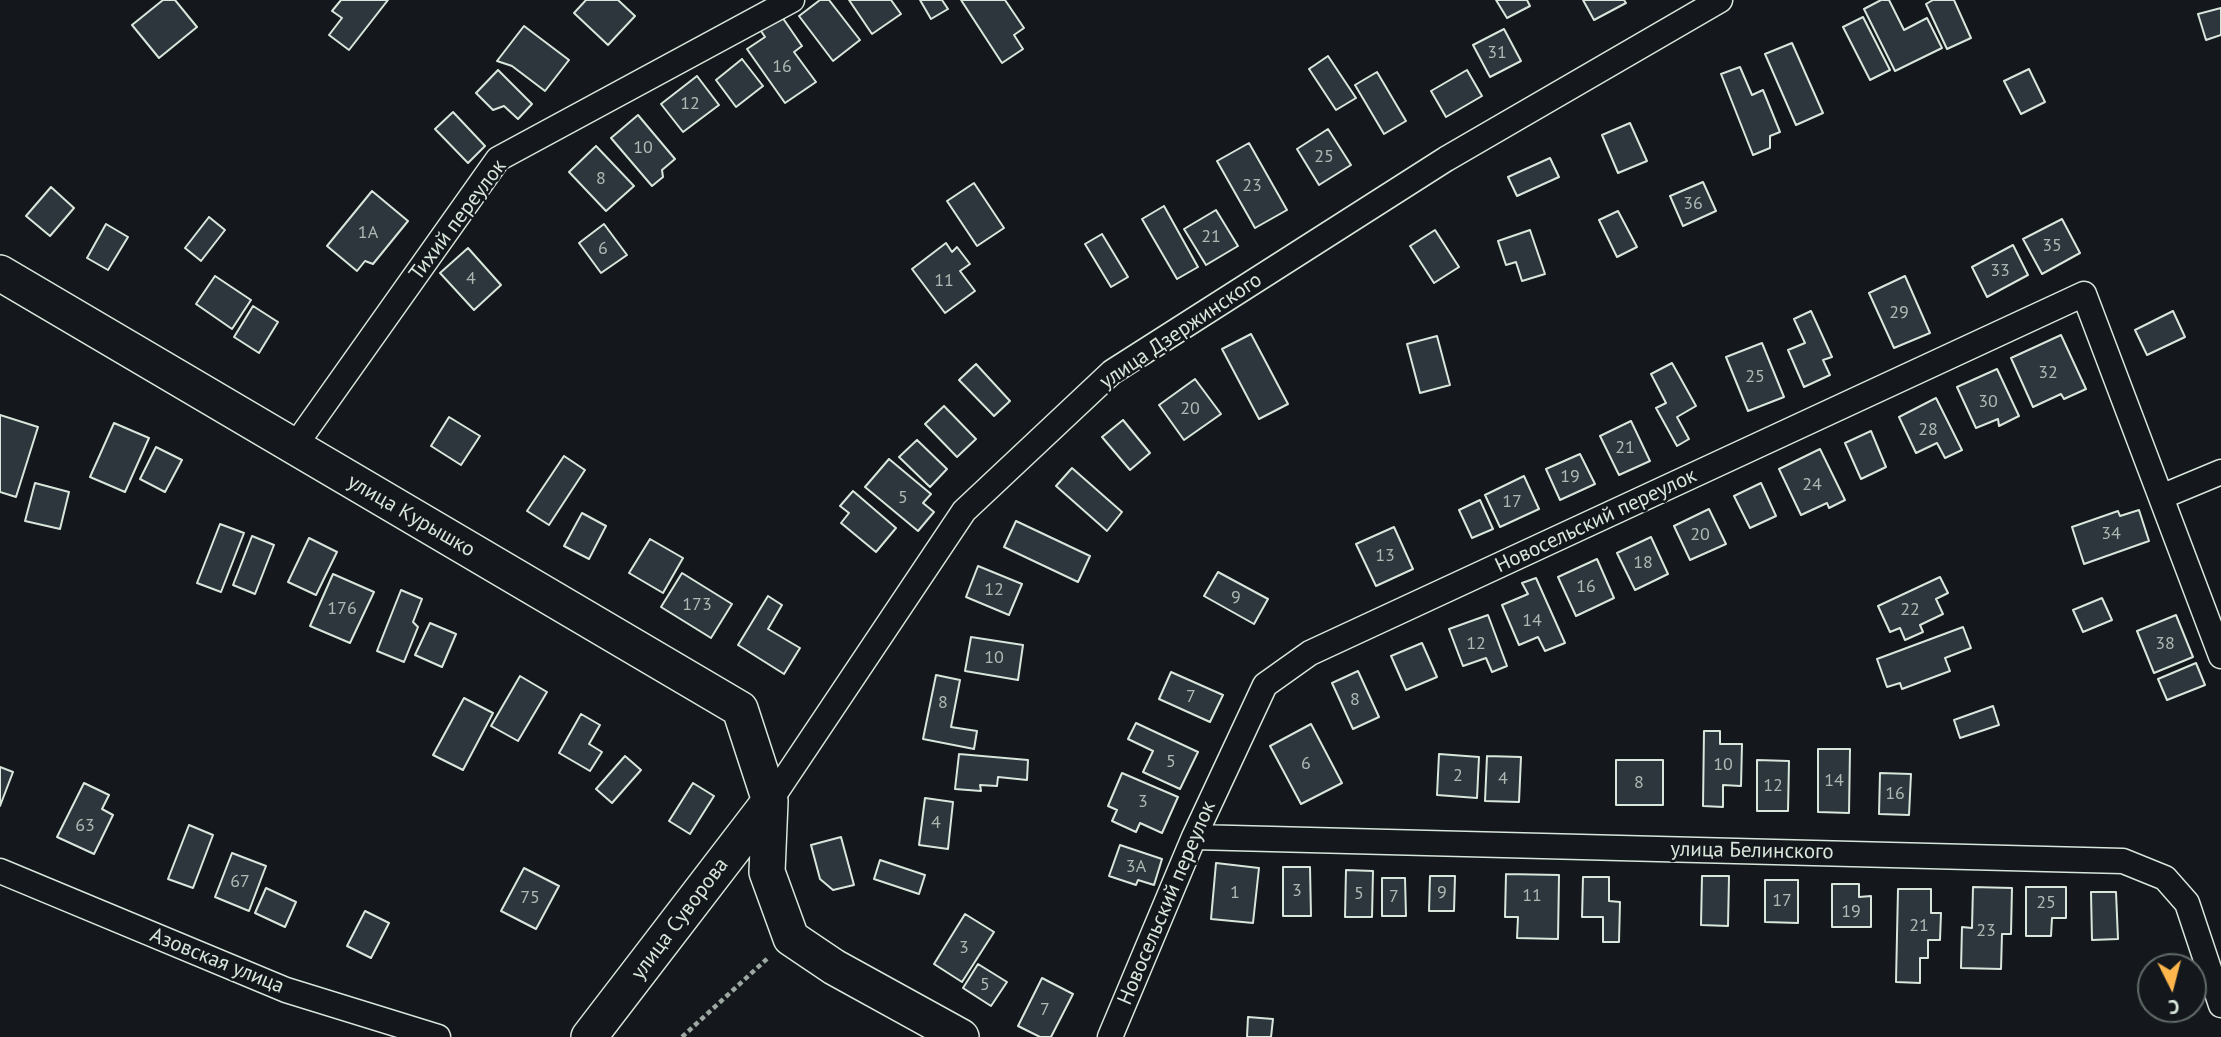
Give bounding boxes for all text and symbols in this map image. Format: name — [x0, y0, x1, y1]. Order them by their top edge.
house number: 31 — [1487, 42, 1507, 64]
house number: 16 — [772, 56, 792, 78]
house number: 12 — [680, 93, 700, 115]
house number: 10 — [633, 137, 653, 159]
house number: 25 — [1314, 146, 1334, 168]
street label: Тихий переулок — [404, 154, 512, 286]
house number: 8 — [596, 168, 606, 190]
house number: 23 — [1242, 175, 1262, 197]
house number: 36 — [1683, 193, 1703, 215]
house number: 1А — [358, 222, 378, 244]
house number: 21 — [1201, 226, 1221, 248]
house number: 35 — [2042, 235, 2062, 257]
house number: 6 — [598, 238, 608, 260]
house number: 33 — [1990, 260, 2010, 282]
street label: улица Дзержинского — [1095, 267, 1267, 395]
house number: 4 — [466, 268, 476, 290]
house number: 11 — [934, 270, 954, 292]
house number: 29 — [1889, 302, 1909, 324]
house number: 32 — [2038, 362, 2058, 384]
house number: 25 — [1745, 366, 1765, 388]
house number: 30 — [1978, 391, 1998, 413]
house number: 20 — [1180, 398, 1200, 420]
house number: 28 — [1918, 419, 1938, 441]
house number: 21 — [1615, 437, 1635, 459]
street label: Новосельский переулок — [1491, 463, 1701, 579]
house number: 19 — [1560, 466, 1580, 488]
street label: улица Курышко — [343, 469, 479, 563]
house number: 24 — [1802, 474, 1822, 496]
house number: 5 — [898, 487, 908, 509]
house number: 17 — [1502, 491, 1522, 513]
house number: 34 — [2101, 523, 2121, 545]
house number: 20 — [1690, 524, 1710, 546]
house number: 13 — [1375, 545, 1395, 567]
house number: 18 — [1633, 552, 1653, 574]
house number: 16 — [1576, 576, 1596, 598]
house number: 12 — [984, 579, 1004, 601]
house number: 9 — [1231, 587, 1241, 609]
house number: 173 — [682, 594, 712, 616]
house number: 176 — [327, 598, 357, 620]
house number: 22 — [1900, 599, 1920, 621]
house number: 14 — [1522, 610, 1542, 632]
house number: 12 — [1466, 633, 1486, 655]
house number: 38 — [2155, 633, 2175, 655]
house number: 10 — [984, 647, 1004, 669]
house number: 7 — [1186, 686, 1196, 708]
house number: 8 — [1350, 689, 1360, 711]
house number: 8 — [938, 692, 948, 714]
house number: 5 — [1166, 751, 1176, 773]
house number: 6 — [1301, 753, 1311, 775]
house number: 10 — [1713, 754, 1733, 776]
house number: 2 — [1453, 765, 1463, 787]
house number: 4 — [1498, 768, 1508, 790]
house number: 14 — [1824, 770, 1844, 792]
house number: 8 — [1634, 772, 1644, 794]
house number: 12 — [1763, 775, 1783, 797]
house number: 16 — [1885, 783, 1905, 805]
house number: 3 — [1138, 791, 1148, 813]
street label: Новосельский переулок — [1113, 797, 1221, 1009]
house number: 4 — [931, 812, 941, 834]
house number: 63 — [75, 815, 95, 837]
street label: улица Белинского — [1670, 837, 1834, 865]
street label: улица Суворова — [626, 853, 734, 985]
house number: 3А — [1126, 856, 1146, 878]
house number: 67 — [230, 871, 250, 893]
house number: 3 — [1292, 880, 1302, 902]
house number: 1 — [1230, 882, 1240, 904]
house number: 9 — [1437, 882, 1447, 904]
house number: 5 — [1354, 883, 1364, 905]
house number: 11 — [1522, 885, 1542, 907]
house number: 7 — [1389, 886, 1399, 908]
house number: 75 — [520, 887, 540, 909]
house number: 17 — [1772, 890, 1792, 912]
house number: 25 — [2036, 892, 2056, 914]
house number: 19 — [1841, 901, 1861, 923]
house number: 21 — [1909, 915, 1929, 937]
house number: 23 — [1976, 920, 1996, 942]
street label: Азовская улица — [146, 923, 288, 999]
house number: 3 — [959, 937, 969, 959]
north arrow — [2137, 953, 2207, 1023]
house number: 5 — [980, 974, 990, 996]
text: С — [2167, 994, 2181, 1019]
house number: 7 — [1040, 999, 1050, 1021]

